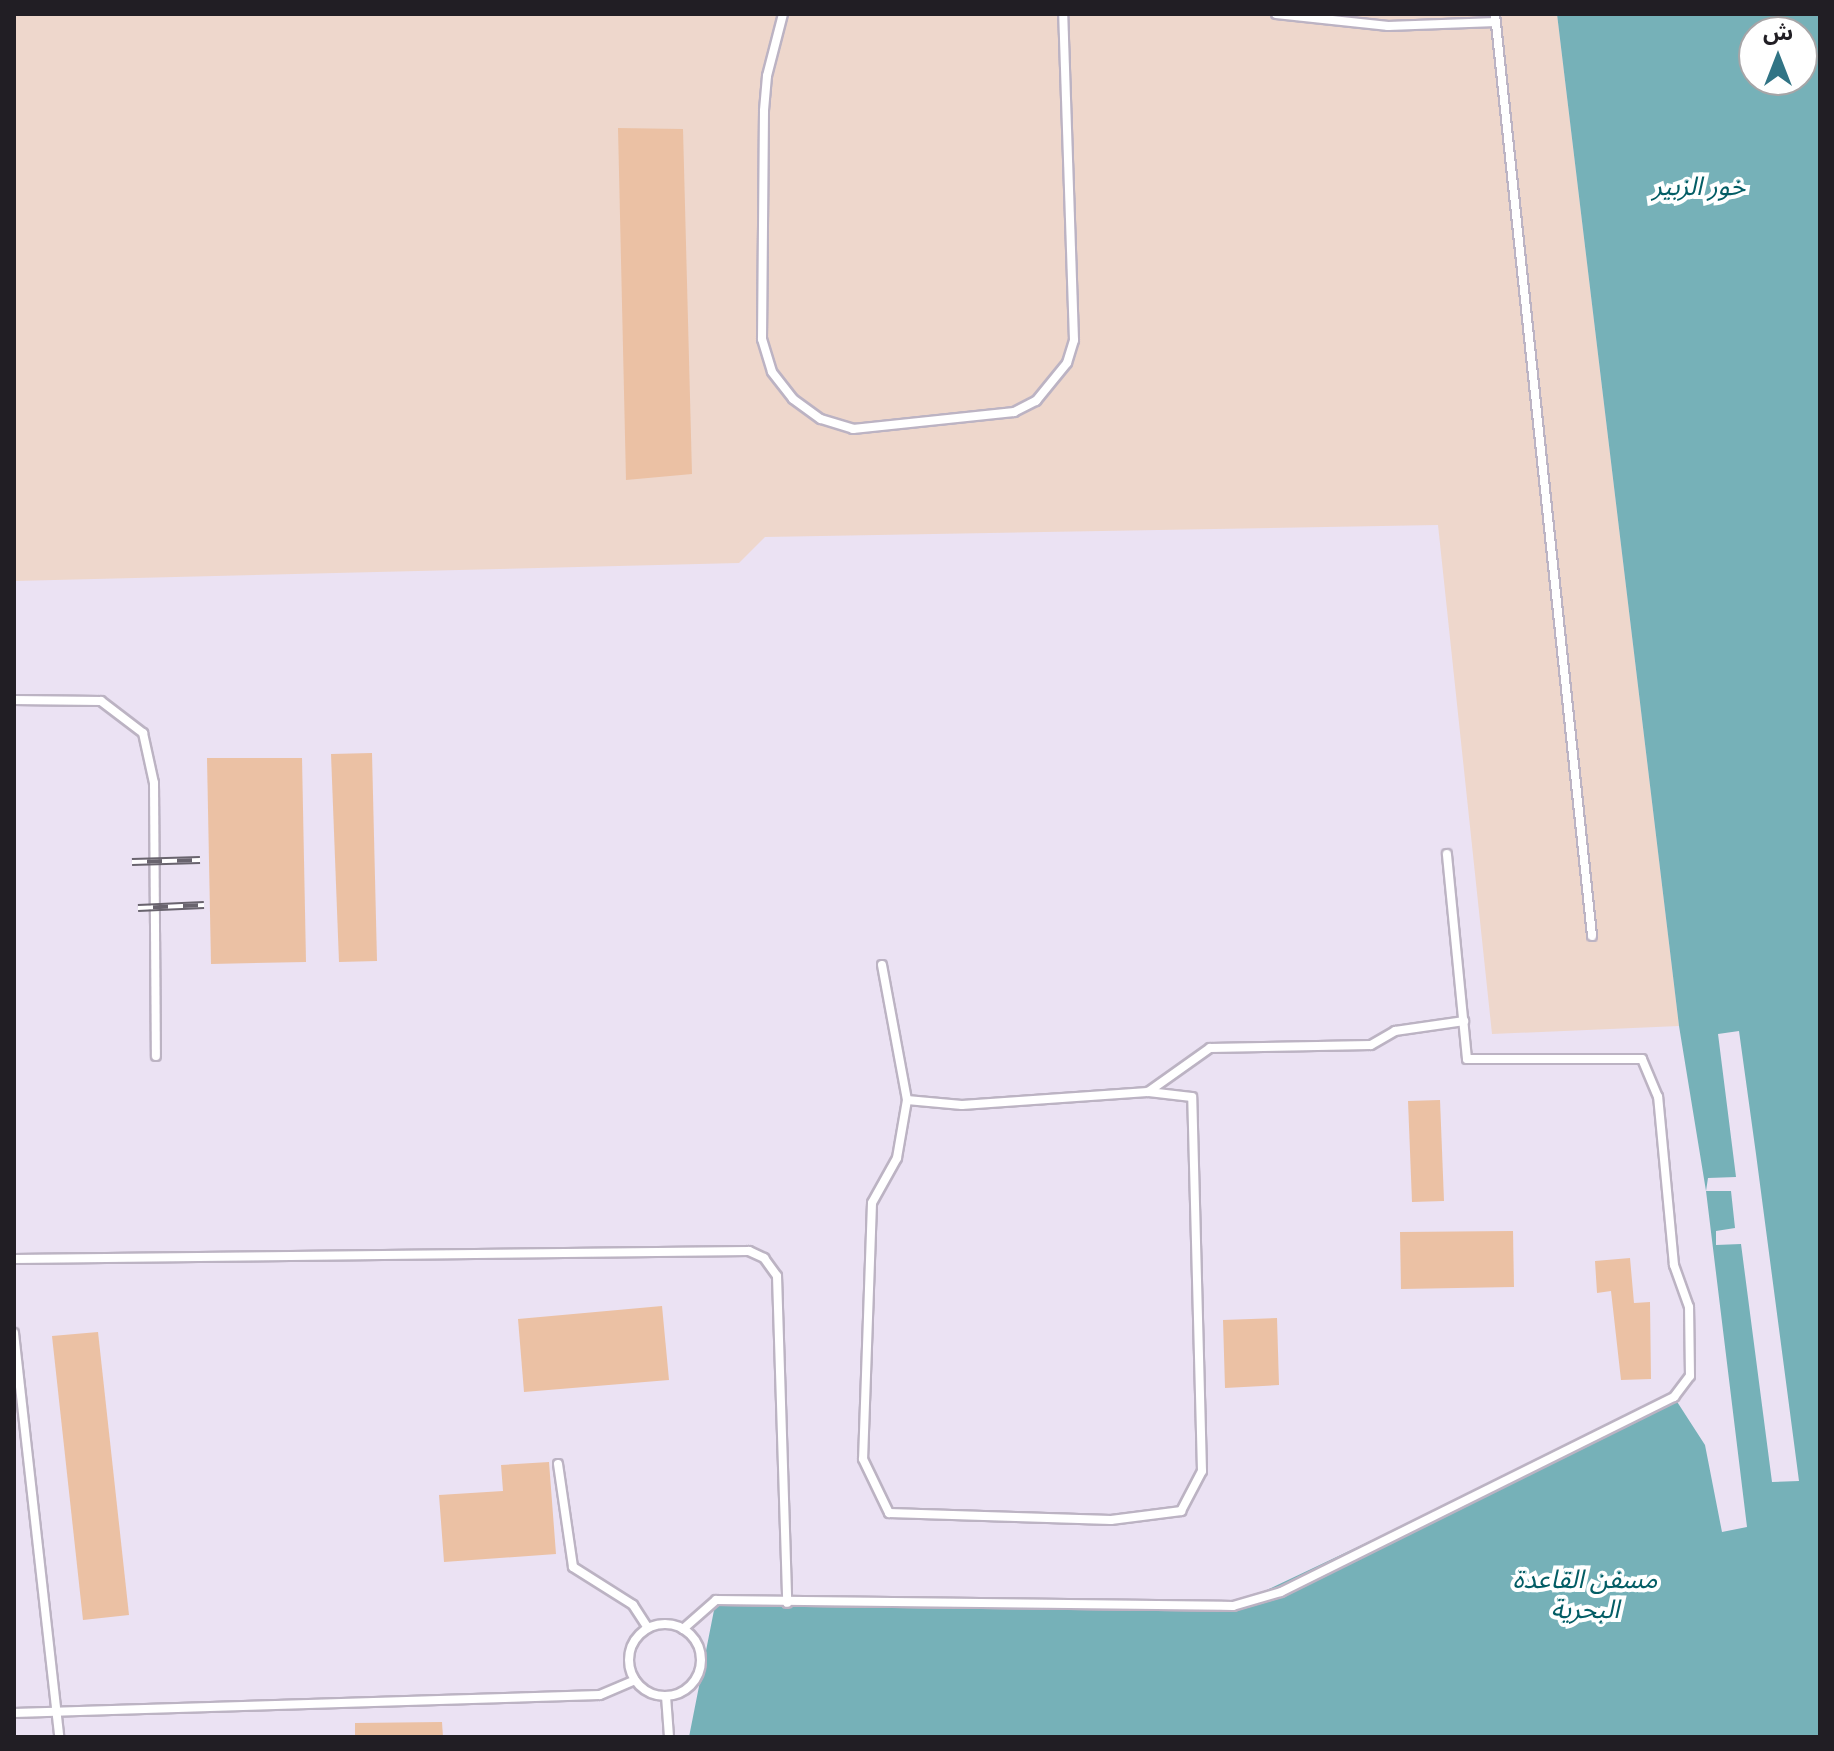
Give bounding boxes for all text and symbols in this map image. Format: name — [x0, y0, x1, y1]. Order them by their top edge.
north arrow — [1738, 16, 1818, 96]
text: ش — [1763, 17, 1793, 50]
water label: خور الزبير — [1653, 172, 1745, 204]
water label: مسفن القاعدة البحرية — [1513, 1565, 1657, 1626]

